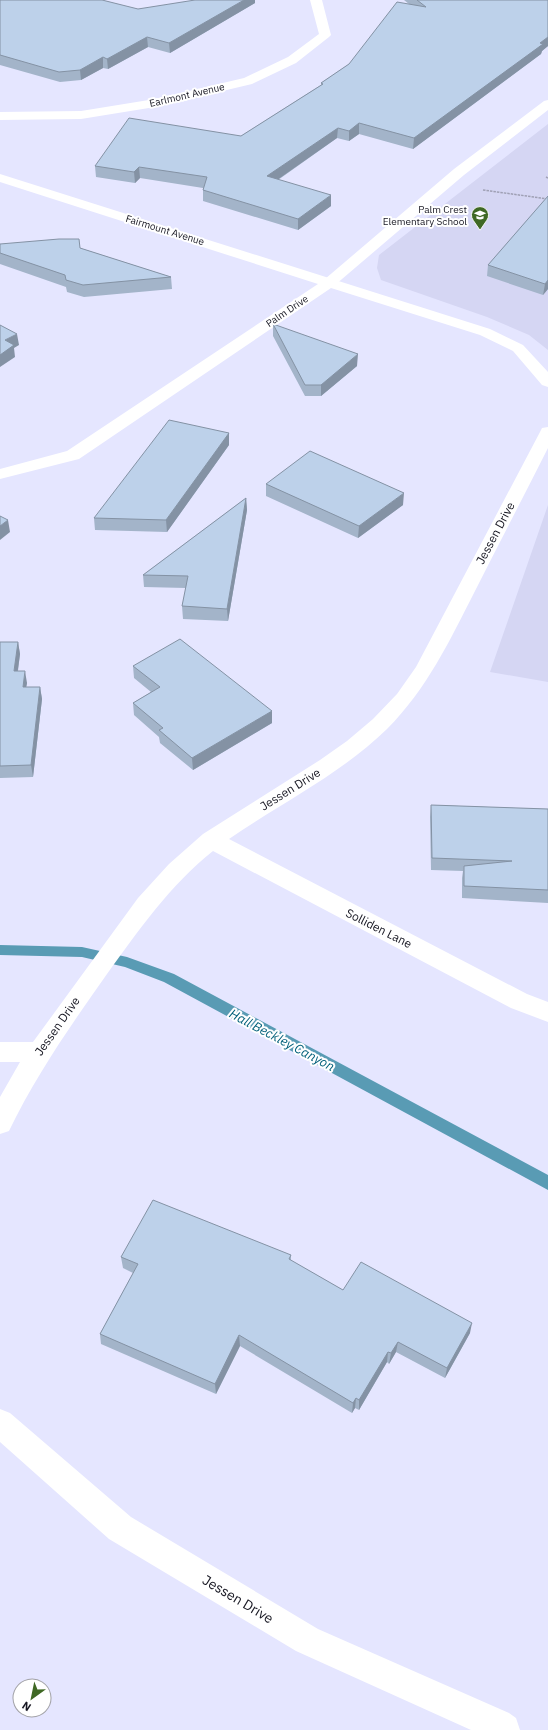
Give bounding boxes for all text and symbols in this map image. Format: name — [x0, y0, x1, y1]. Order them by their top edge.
street label: Earlmont Avenue — [148, 80, 226, 110]
place label: Palm Crest Elementary School — [383, 203, 467, 228]
school or university icon: Palm Crest Elementary School — [470, 205, 490, 230]
street label: Fairmount Avenue — [124, 212, 206, 248]
street label: Palm Drive — [263, 292, 311, 330]
street label: Jessen Drive — [472, 499, 518, 567]
street label: Jessen Drive — [257, 764, 323, 813]
street label: Solliden Lane — [343, 905, 415, 951]
street label: Jessen Drive — [31, 993, 83, 1058]
water label: Hall Beckley Canyon — [226, 1005, 338, 1075]
street label: Jessen Drive — [199, 1571, 277, 1627]
north arrow — [12, 1678, 52, 1718]
text: N — [19, 1698, 34, 1714]

